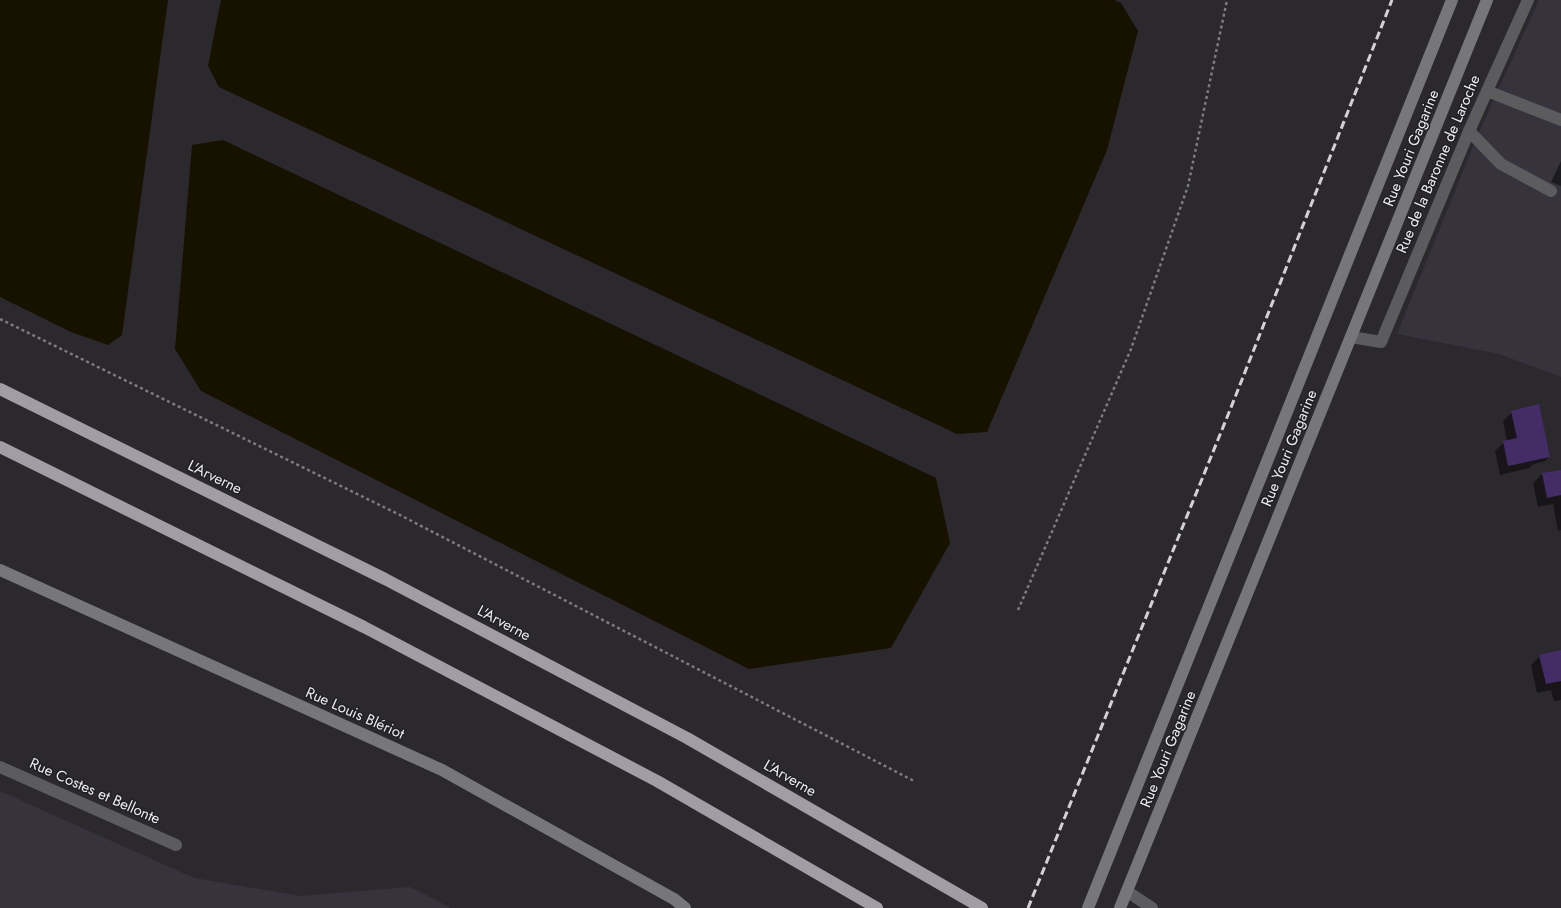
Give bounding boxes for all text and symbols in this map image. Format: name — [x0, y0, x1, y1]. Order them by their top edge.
street label: Rue de la Baronne de Laroche — [1390, 71, 1486, 257]
street label: Rue Youri Gagarine — [1378, 86, 1445, 210]
street label: Rue Youri Gagarine — [1256, 386, 1323, 510]
street label: L'Arverne — [184, 454, 246, 500]
street label: L'Arverne — [473, 600, 535, 646]
street label: Rue Louis Blériot — [302, 681, 408, 745]
street label: Rue Youri Gagarine — [1135, 687, 1202, 811]
street label: Rue Costes et Bellonte — [26, 752, 164, 830]
street label: L'Arverne — [759, 754, 821, 802]

